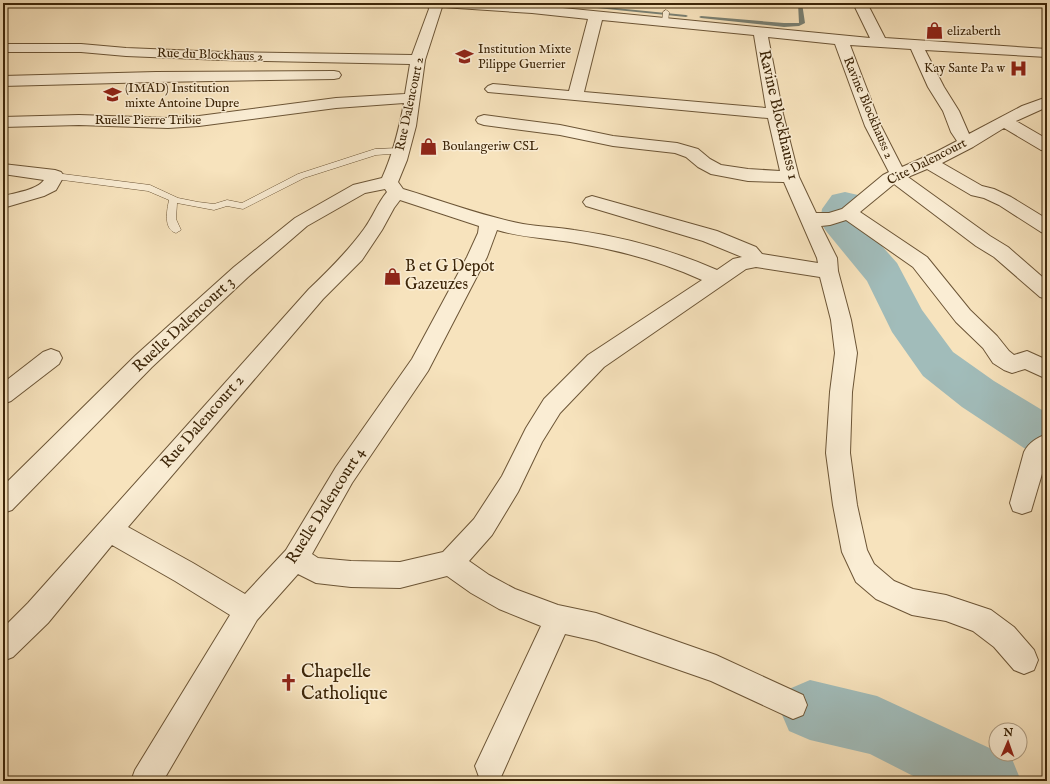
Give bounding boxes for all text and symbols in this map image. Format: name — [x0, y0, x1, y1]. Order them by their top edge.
shop icon: elizaberth — [924, 21, 944, 41]
place label: elizaberth — [947, 23, 1001, 40]
place label: Institution Mixte Pilippe Guerrier — [478, 41, 571, 73]
street label: Rue du Blockhaus 2 — [157, 45, 263, 65]
school or university icon: Institution Mixte Pilippe Guerrier — [455, 46, 475, 66]
street label: Ravine Blockhauss 1 — [753, 48, 803, 182]
street label: Ravine Blockhauss 2 — [839, 54, 897, 162]
street label: Rue Dalencourt 2 — [392, 56, 428, 152]
hospital icon: Kay Sante Pa w — [1008, 58, 1028, 78]
place label: Kay Sante Pa w — [924, 60, 1005, 77]
place label: (IMAD) Institution mixte Antoine Dupre — [125, 80, 239, 112]
school or university icon: (IMAD) Institution mixte Antoine Dupre — [102, 85, 122, 105]
street label: Ruelle Pierre Tribie — [95, 112, 201, 129]
street label: Cite Dalencourt — [884, 134, 970, 189]
shop icon: Boulangeriw CSL — [419, 136, 439, 156]
place label: Boulangeriw CSL — [442, 138, 539, 155]
place label: B et G Depot Gazeuzes — [405, 257, 495, 295]
shop icon: B et G Depot Gazeuzes — [382, 266, 402, 286]
street label: Ruelle Dalencourt 3 — [129, 273, 239, 377]
street label: Rue Dalencourt 2 — [157, 371, 249, 473]
street label: Ruelle Dalencourt 4 — [282, 444, 370, 568]
place label: Chapelle Catholique — [301, 660, 388, 706]
church icon: Chapelle Catholique — [278, 673, 298, 693]
north arrow — [988, 722, 1028, 762]
text: N — [1002, 726, 1014, 740]

